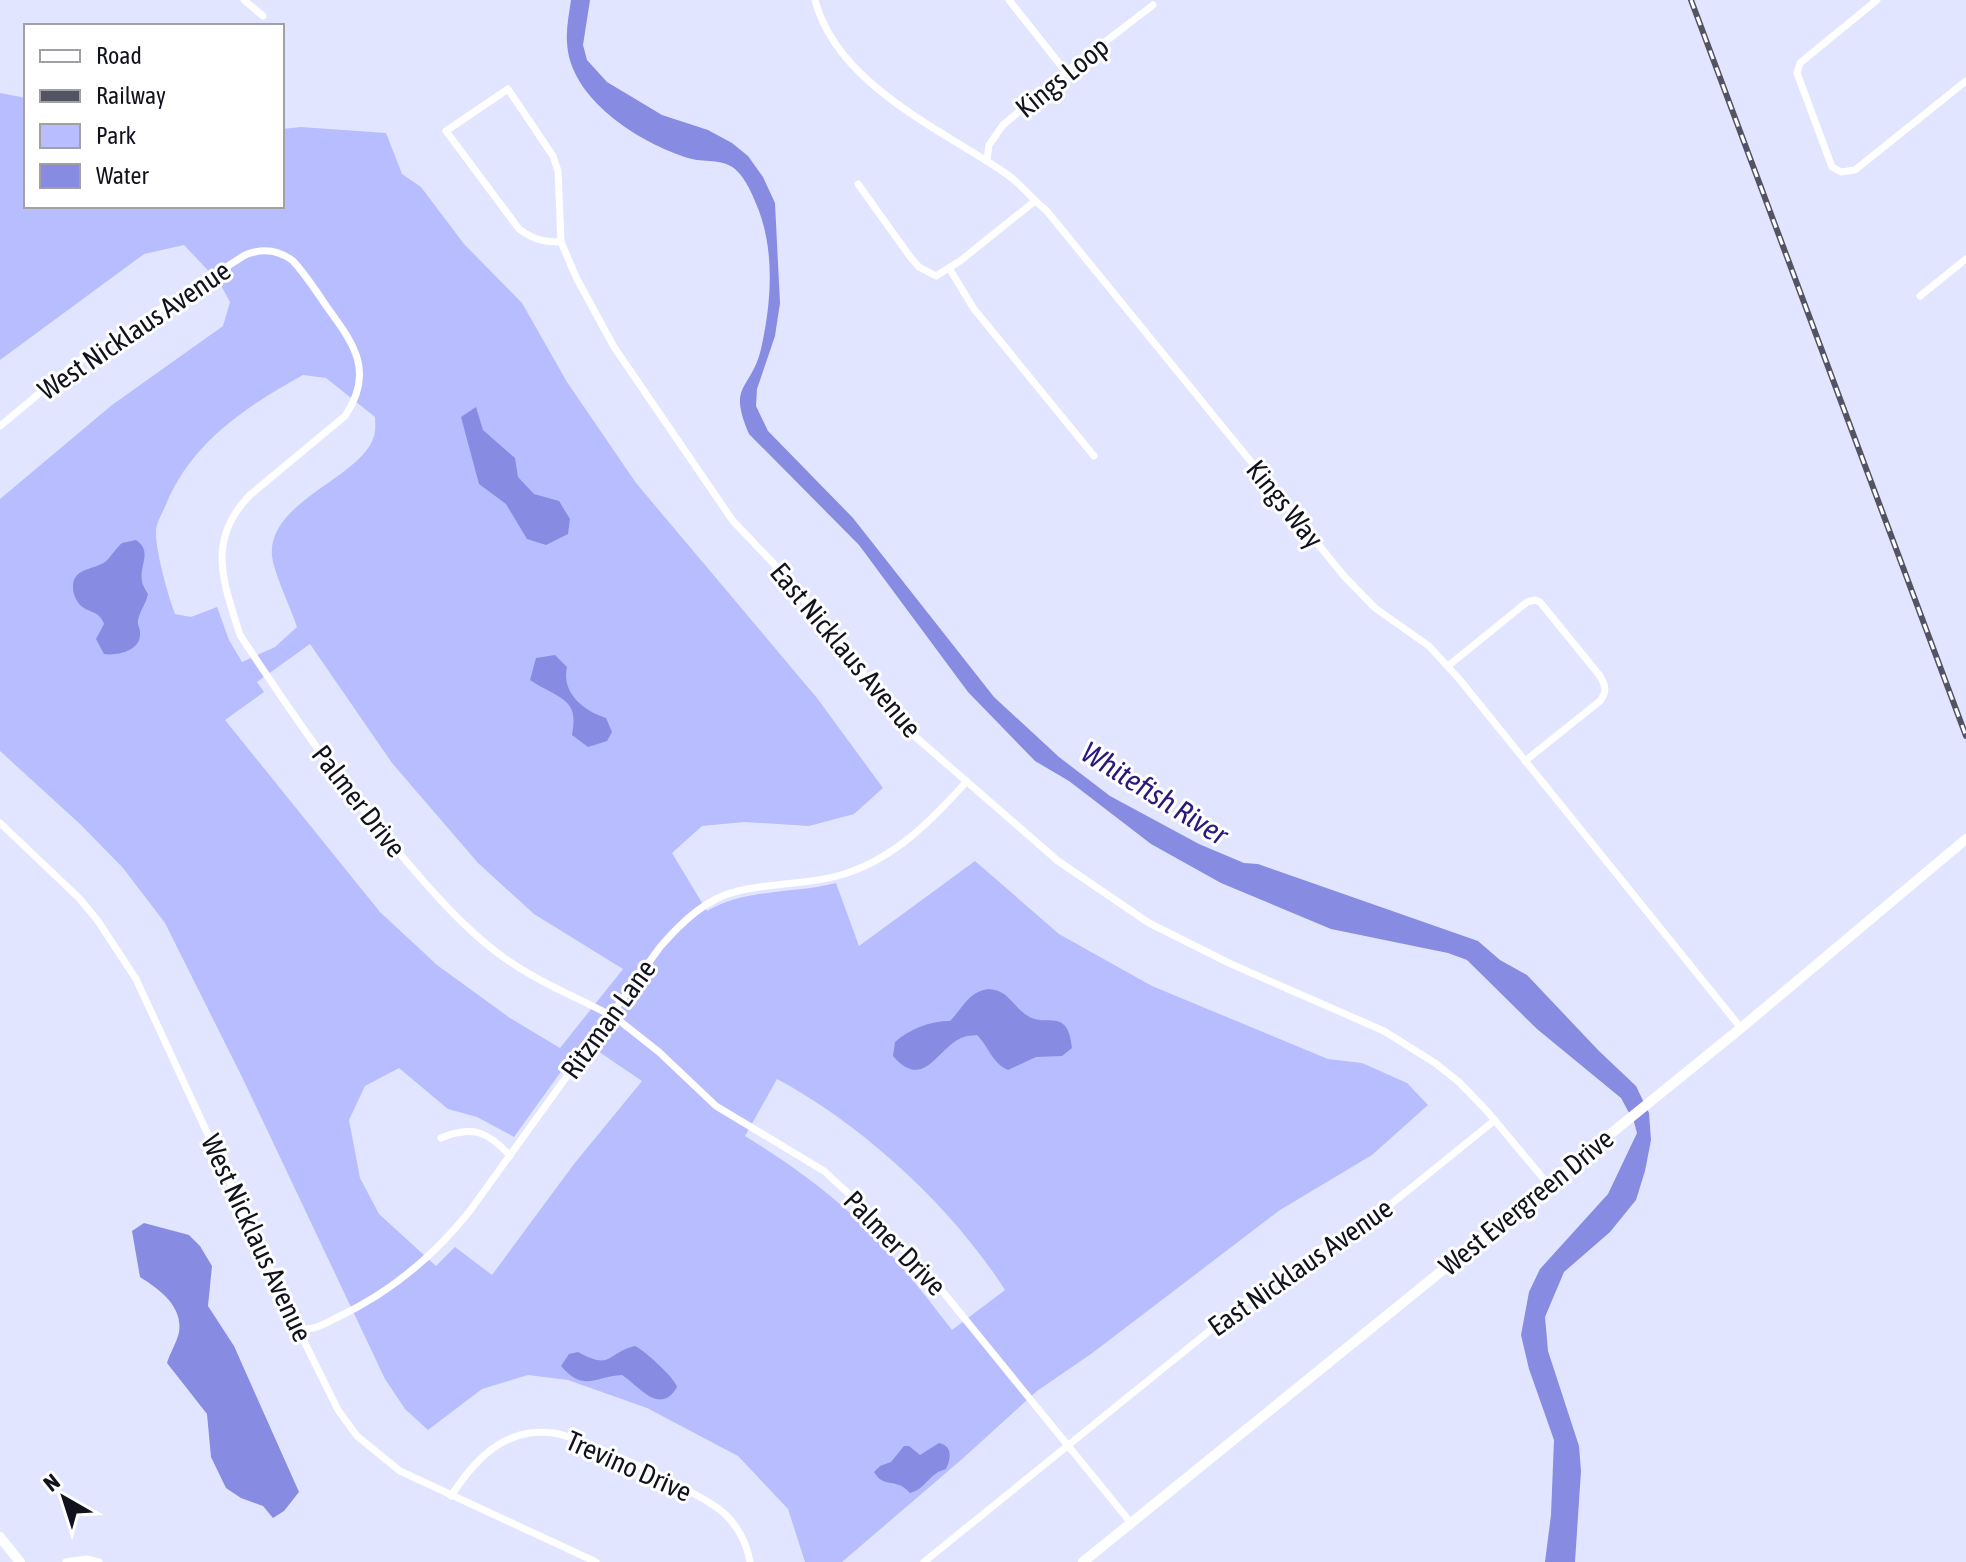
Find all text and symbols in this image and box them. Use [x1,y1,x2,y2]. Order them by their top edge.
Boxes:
legend [24,24,284,208]
street label: Kings Loop [1009,30,1115,124]
text: Road [96,42,142,69]
text: Railway [96,82,166,109]
text: Park [96,122,137,149]
text: Water [96,162,149,189]
street label: West Nicklaus Avenue [32,254,236,406]
street label: Kings Way [1240,454,1330,554]
street label: East Nicklaus Avenue [764,556,928,744]
water label: Whitefish River [1076,735,1235,852]
street label: Palmer Drive [305,739,413,863]
street label: Ritzman Lane [554,953,662,1085]
street label: West Evergreen Drive [1433,1122,1619,1282]
street label: West Nicklaus Avenue [195,1129,319,1347]
street label: Palmer Drive [837,1184,953,1302]
street label: East Nicklaus Avenue [1202,1191,1398,1343]
street label: Trevino Drive [561,1424,697,1508]
north arrow [24,1458,104,1538]
text: N [38,1468,65,1497]

